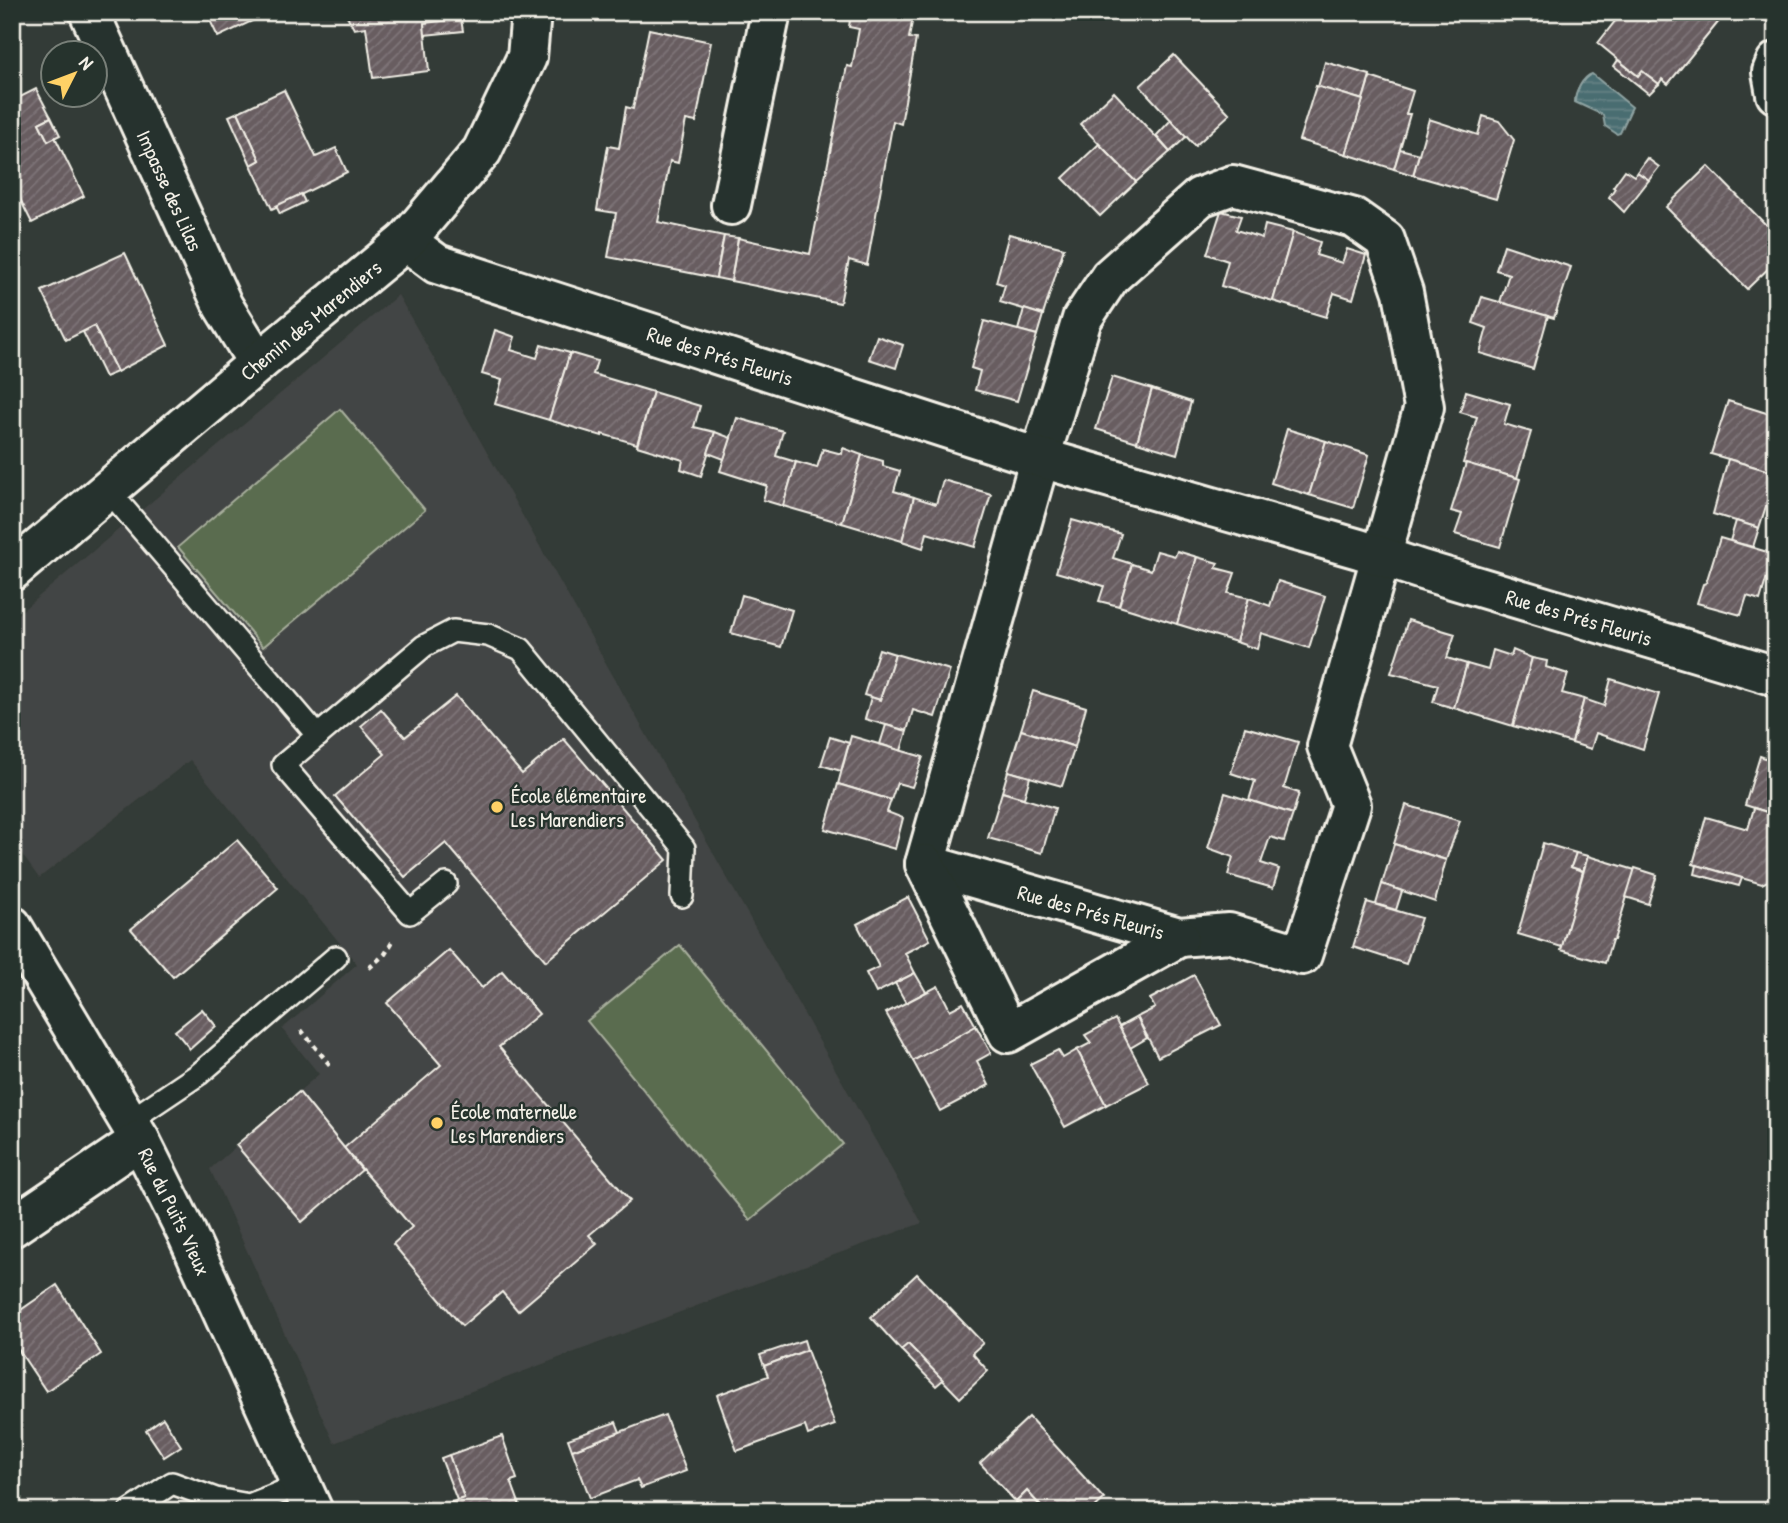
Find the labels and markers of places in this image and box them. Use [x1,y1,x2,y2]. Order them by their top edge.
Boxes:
place label: École élémentaire Les Marendiers [511,781,647,834]
marker: École élémentaire Les Marendiers [489,799,505,815]
place label: École maternelle Les Marendiers [451,1097,577,1150]
marker: École maternelle Les Marendiers [429,1115,445,1131]

